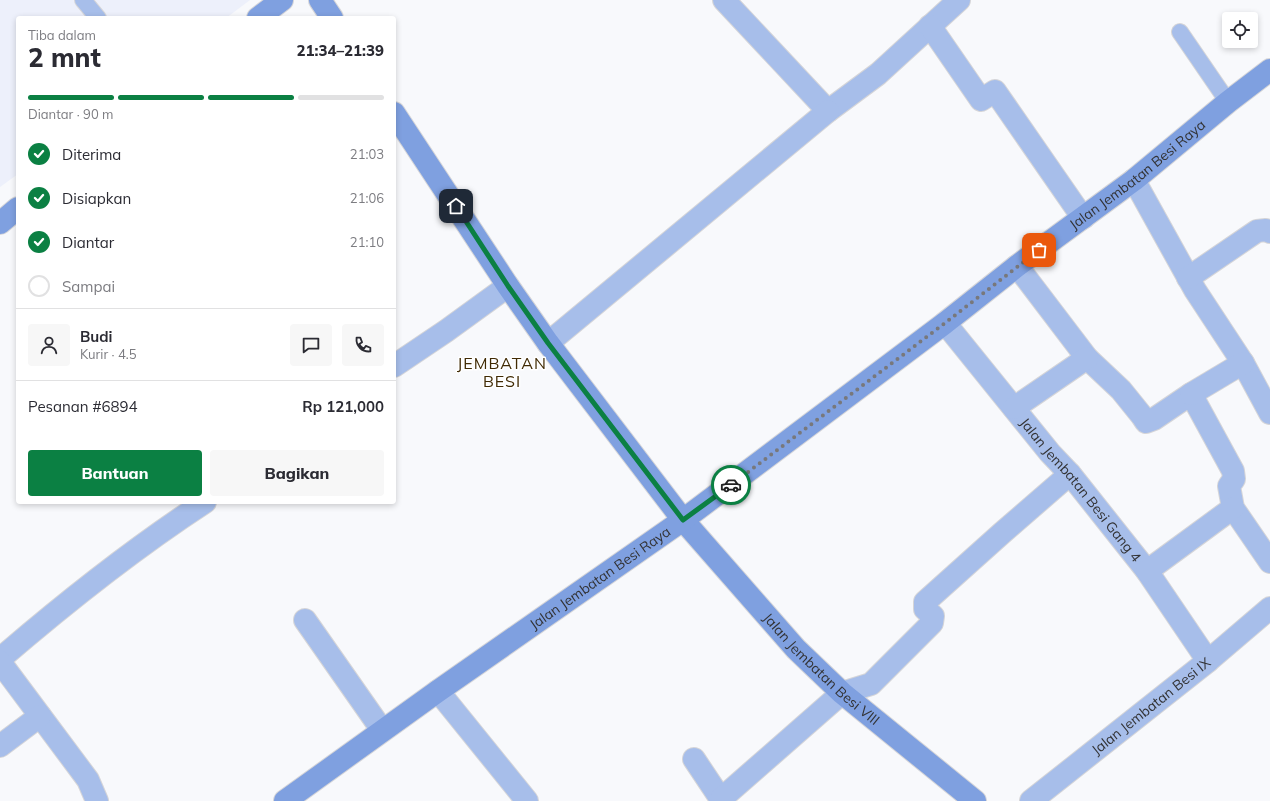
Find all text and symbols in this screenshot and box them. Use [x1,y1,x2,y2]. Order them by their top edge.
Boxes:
map controls [1222,12,1258,48]
button: locate [1222,12,1258,48]
text: Tiba dalam [28,27,96,43]
text: 2 mnt [28,41,101,74]
text: 21:34–21:39 [297,41,384,60]
text: Diantar · 90 m [28,106,114,122]
street label: Jalan Jembatan Besi Raya [1066,116,1209,233]
icon: check [28,143,50,165]
text: Diterima [62,145,121,164]
text: 21:03 [350,146,384,162]
icon: check [28,187,50,209]
text: Disiapkan [62,189,131,208]
pin [439,189,473,223]
text: 21:06 [350,190,384,206]
icon: home [445,195,467,217]
icon: check [28,231,50,253]
text: Diantar [62,233,114,252]
pin [1022,233,1056,267]
text: 21:10 [350,234,384,250]
icon: bag [1028,239,1050,261]
text: Sampai [62,277,115,296]
button: person [28,324,70,366]
button: chat [290,324,332,366]
button: phone [342,324,384,366]
text: Budi [80,327,113,346]
text: Kurir · 4.5 [80,346,137,362]
district label: JEMBATAN BESI [457,353,547,391]
text: Pesanan #6894 [28,397,138,416]
text: Rp 121,000 [302,397,384,416]
street label: Jalan Jembatan Besi Gang 4 [1016,414,1146,566]
button: Bantuan [28,450,202,496]
button: Bagikan [210,450,384,496]
courier [711,465,751,505]
icon: car [720,474,742,496]
street label: Jalan Jembatan Besi Raya [526,522,674,633]
street label: Jalan Jembatan Besi VIII [759,609,883,729]
street label: Jalan Jembatan Besi IX [1088,653,1214,759]

